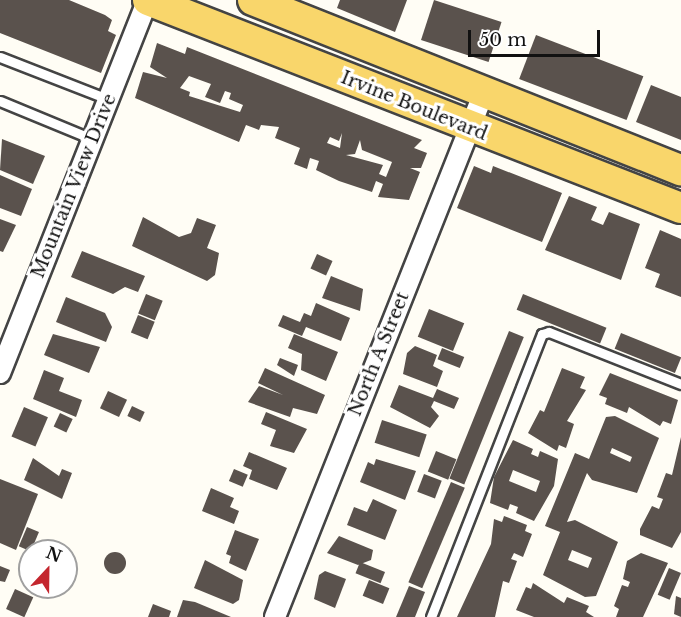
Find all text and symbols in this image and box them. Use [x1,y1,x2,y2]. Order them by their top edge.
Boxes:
scale bar [471,18,603,56]
text: 50 m [479,29,527,51]
street label: Irvine Boulevard [338,67,490,145]
street label: Mountain View Drive [27,90,121,282]
street label: North A Street [344,288,414,420]
north arrow [18,539,78,599]
text: N [43,542,65,566]

